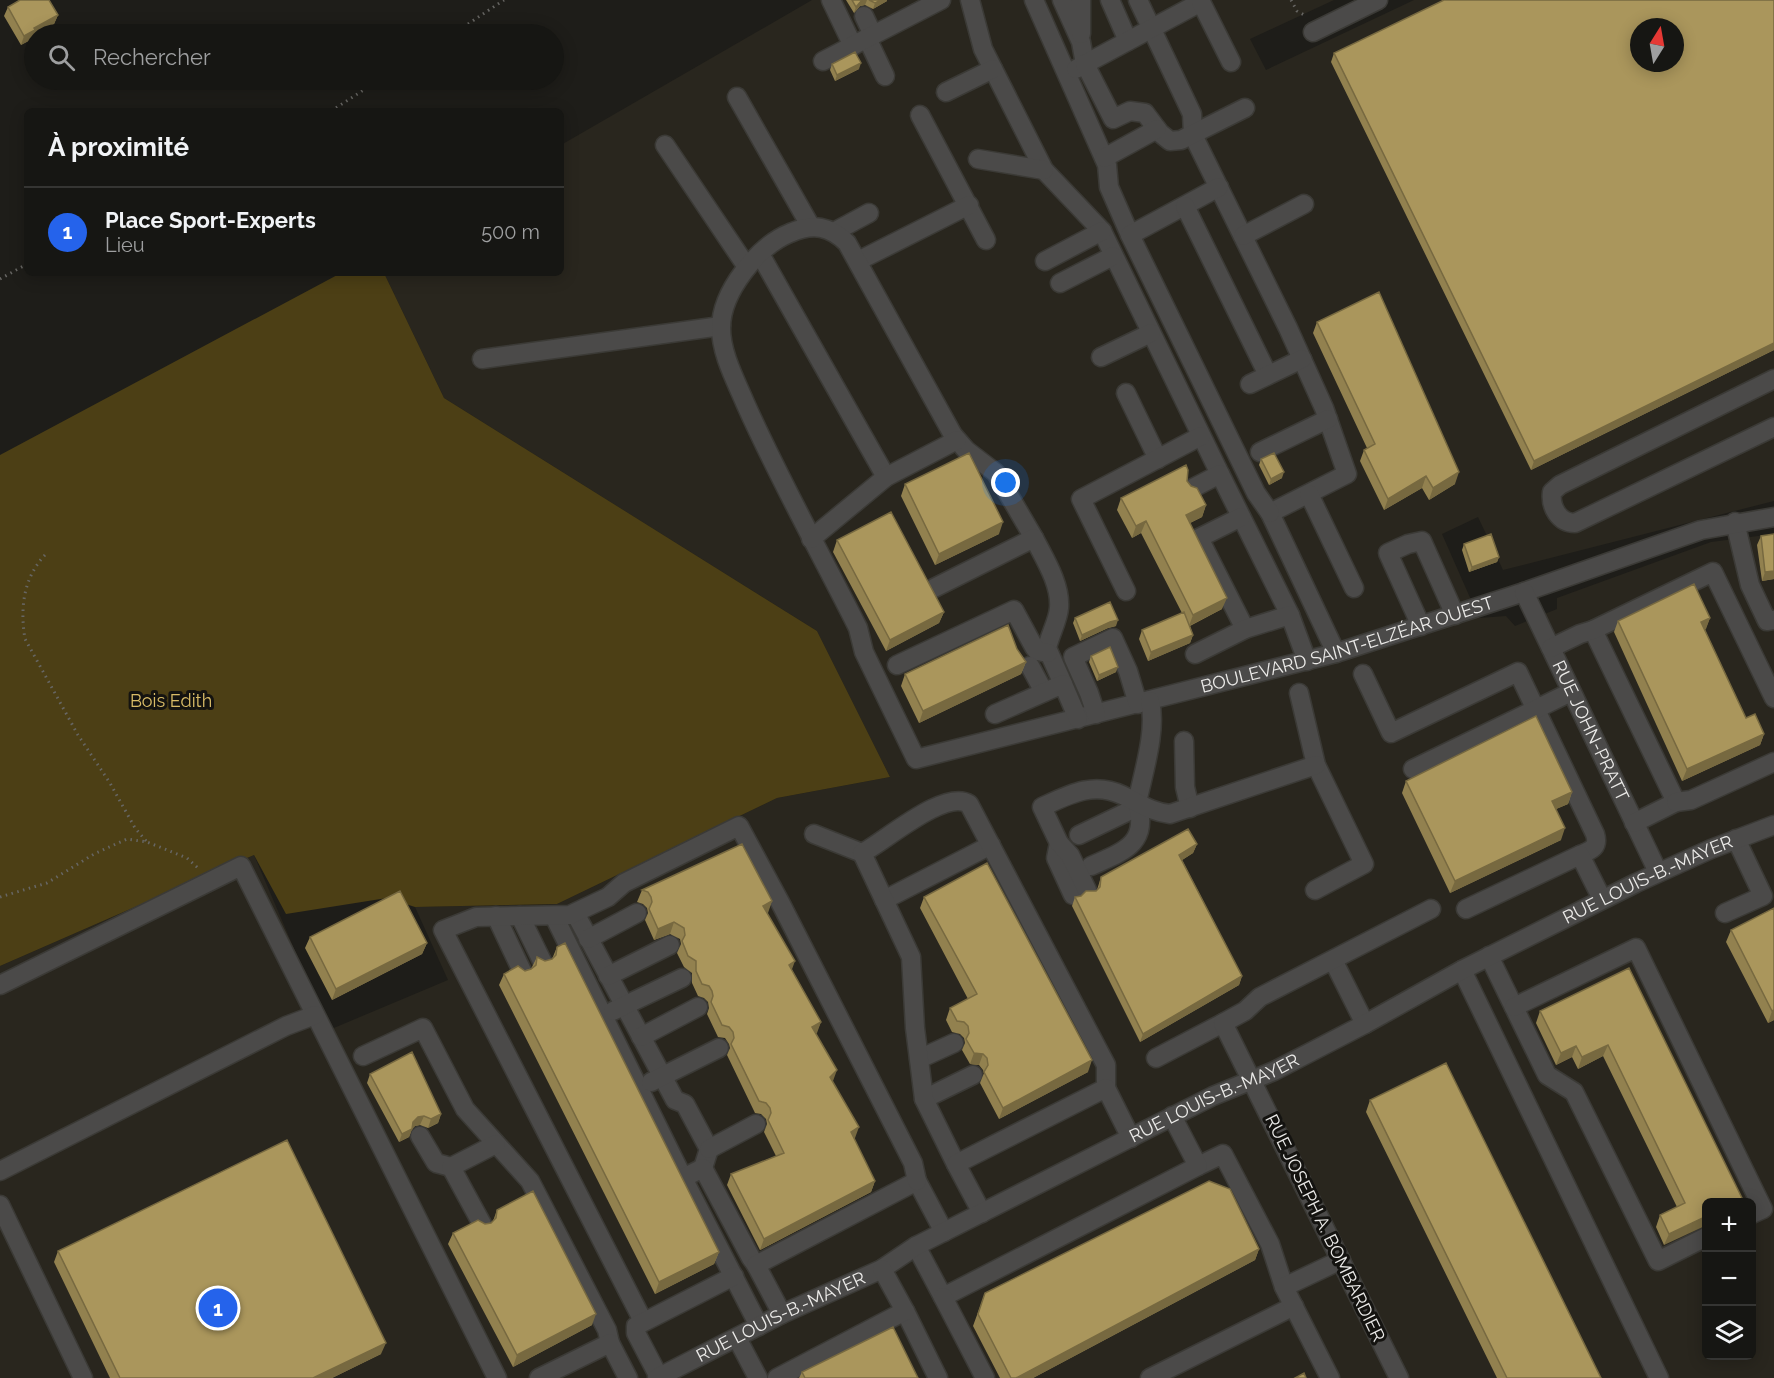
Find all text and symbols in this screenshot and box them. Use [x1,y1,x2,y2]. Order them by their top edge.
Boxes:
north arrow [1630,18,1684,72]
search box [24,24,564,90]
icon: search [45,41,78,74]
text: Rechercher [93,44,211,70]
text: À proximité [48,132,189,162]
text: Place Sport-Experts [105,207,316,233]
text: 1 [63,220,72,244]
text: 500 m [481,220,540,244]
text: Lieu [105,233,145,257]
your location [991,468,1020,497]
street label: BOULEVARD SAINT-ELZÉAR OUEST [1198,592,1496,697]
street label: RUE JOHN-PRATT [1548,657,1633,804]
park label: Bois Edith [130,690,212,711]
street label: RUE LOUIS-B.-MAYER [1559,831,1736,928]
street label: RUE LOUIS-B.-MAYER [1126,1049,1303,1147]
street label: RUE JOSEPH A. BOMBARDIER [1261,1111,1390,1345]
map controls [1702,1198,1756,1360]
button: + [1702,1198,1756,1252]
button: − [1702,1252,1756,1306]
street label: RUE LOUIS-B.-MAYER [692,1267,868,1366]
pin: 1 [198,1286,238,1330]
button: layers [1702,1306,1756,1360]

